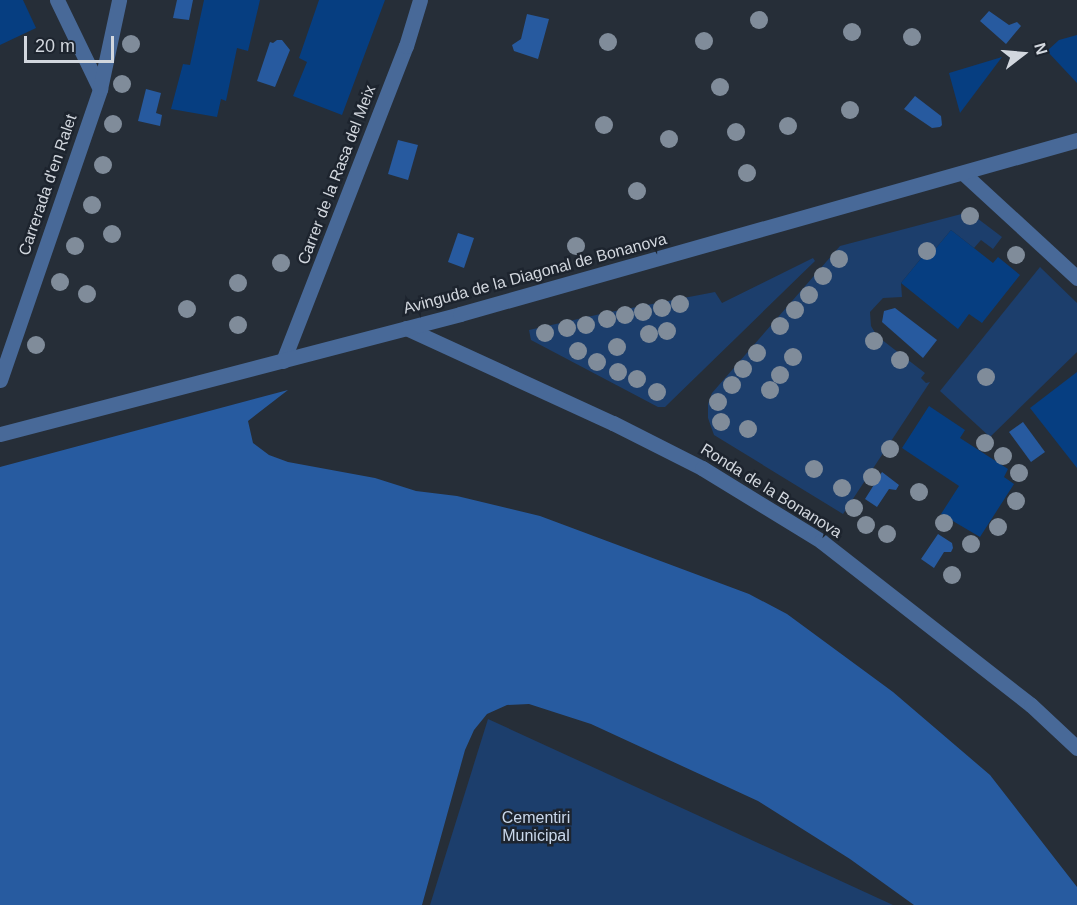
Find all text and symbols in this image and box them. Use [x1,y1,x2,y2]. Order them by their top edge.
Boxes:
scale bar [27,24,117,62]
north arrow [993,24,1053,84]
text: 20 m [35,36,75,56]
text: N [1031,41,1051,57]
street label: Carrer de la Rasa del Meix [294,83,380,267]
street label: Carrerada d'en Ralet [15,112,81,258]
street label: Avinguda de la Diagonal de Bonanova [401,230,669,318]
street label: Ronda de la Bonanova [697,440,845,542]
park label: Cementiri Municipal [502,808,570,846]

